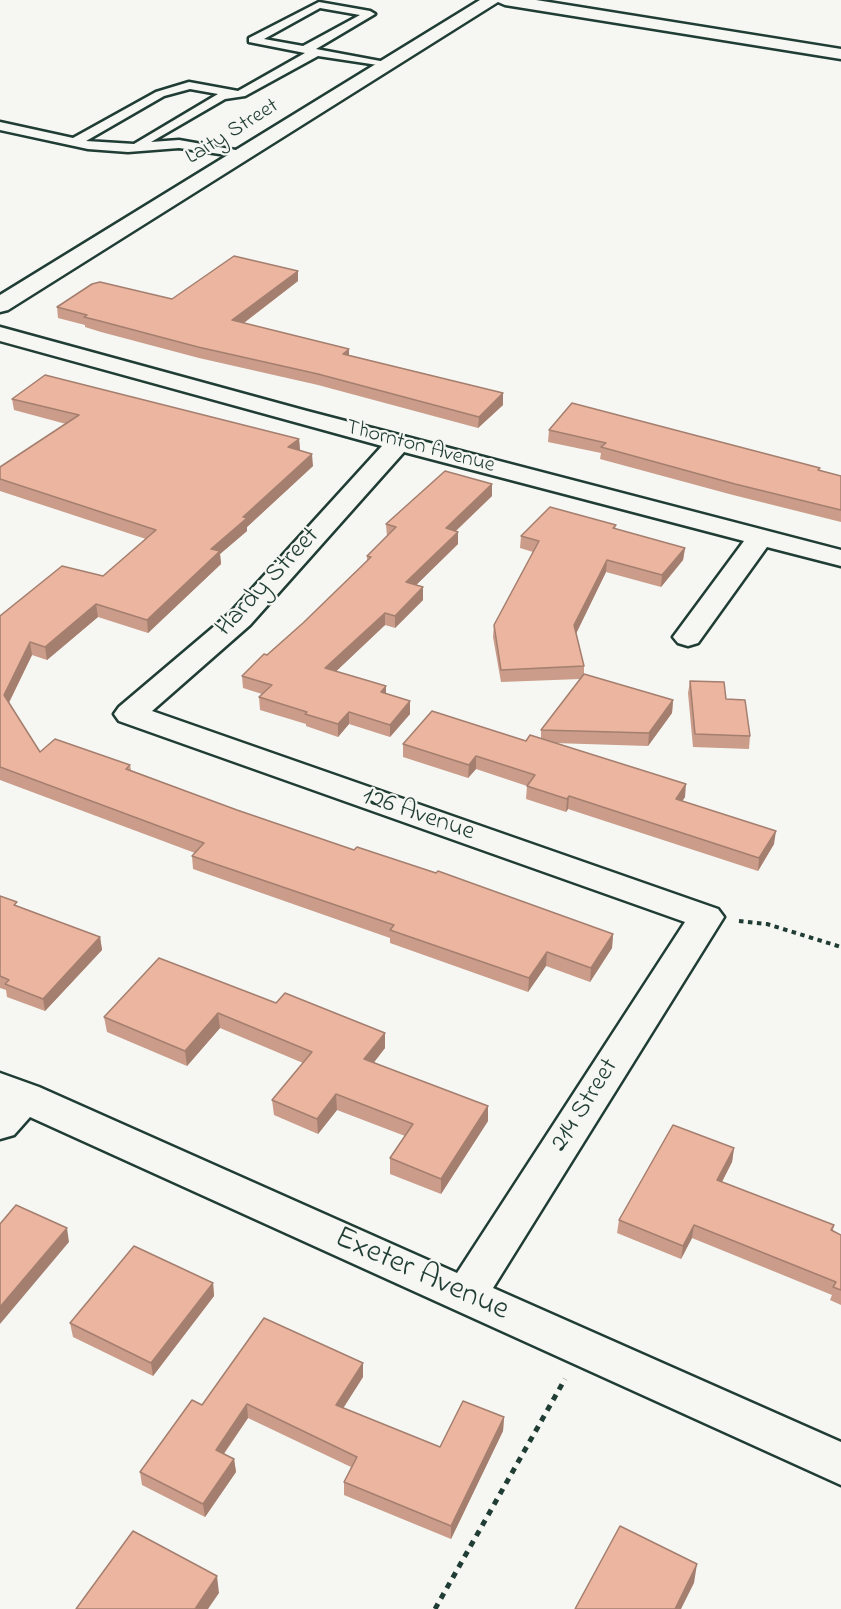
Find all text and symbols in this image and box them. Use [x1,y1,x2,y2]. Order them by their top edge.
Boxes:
street label: Laity Street [182,94,284,172]
street label: Thornton Avenue [343,415,497,481]
street label: Hardy Street [210,522,328,644]
street label: 126 Avenue [358,782,478,850]
street label: 214 Street [545,1054,627,1158]
street label: Exeter Avenue [328,1220,514,1332]

